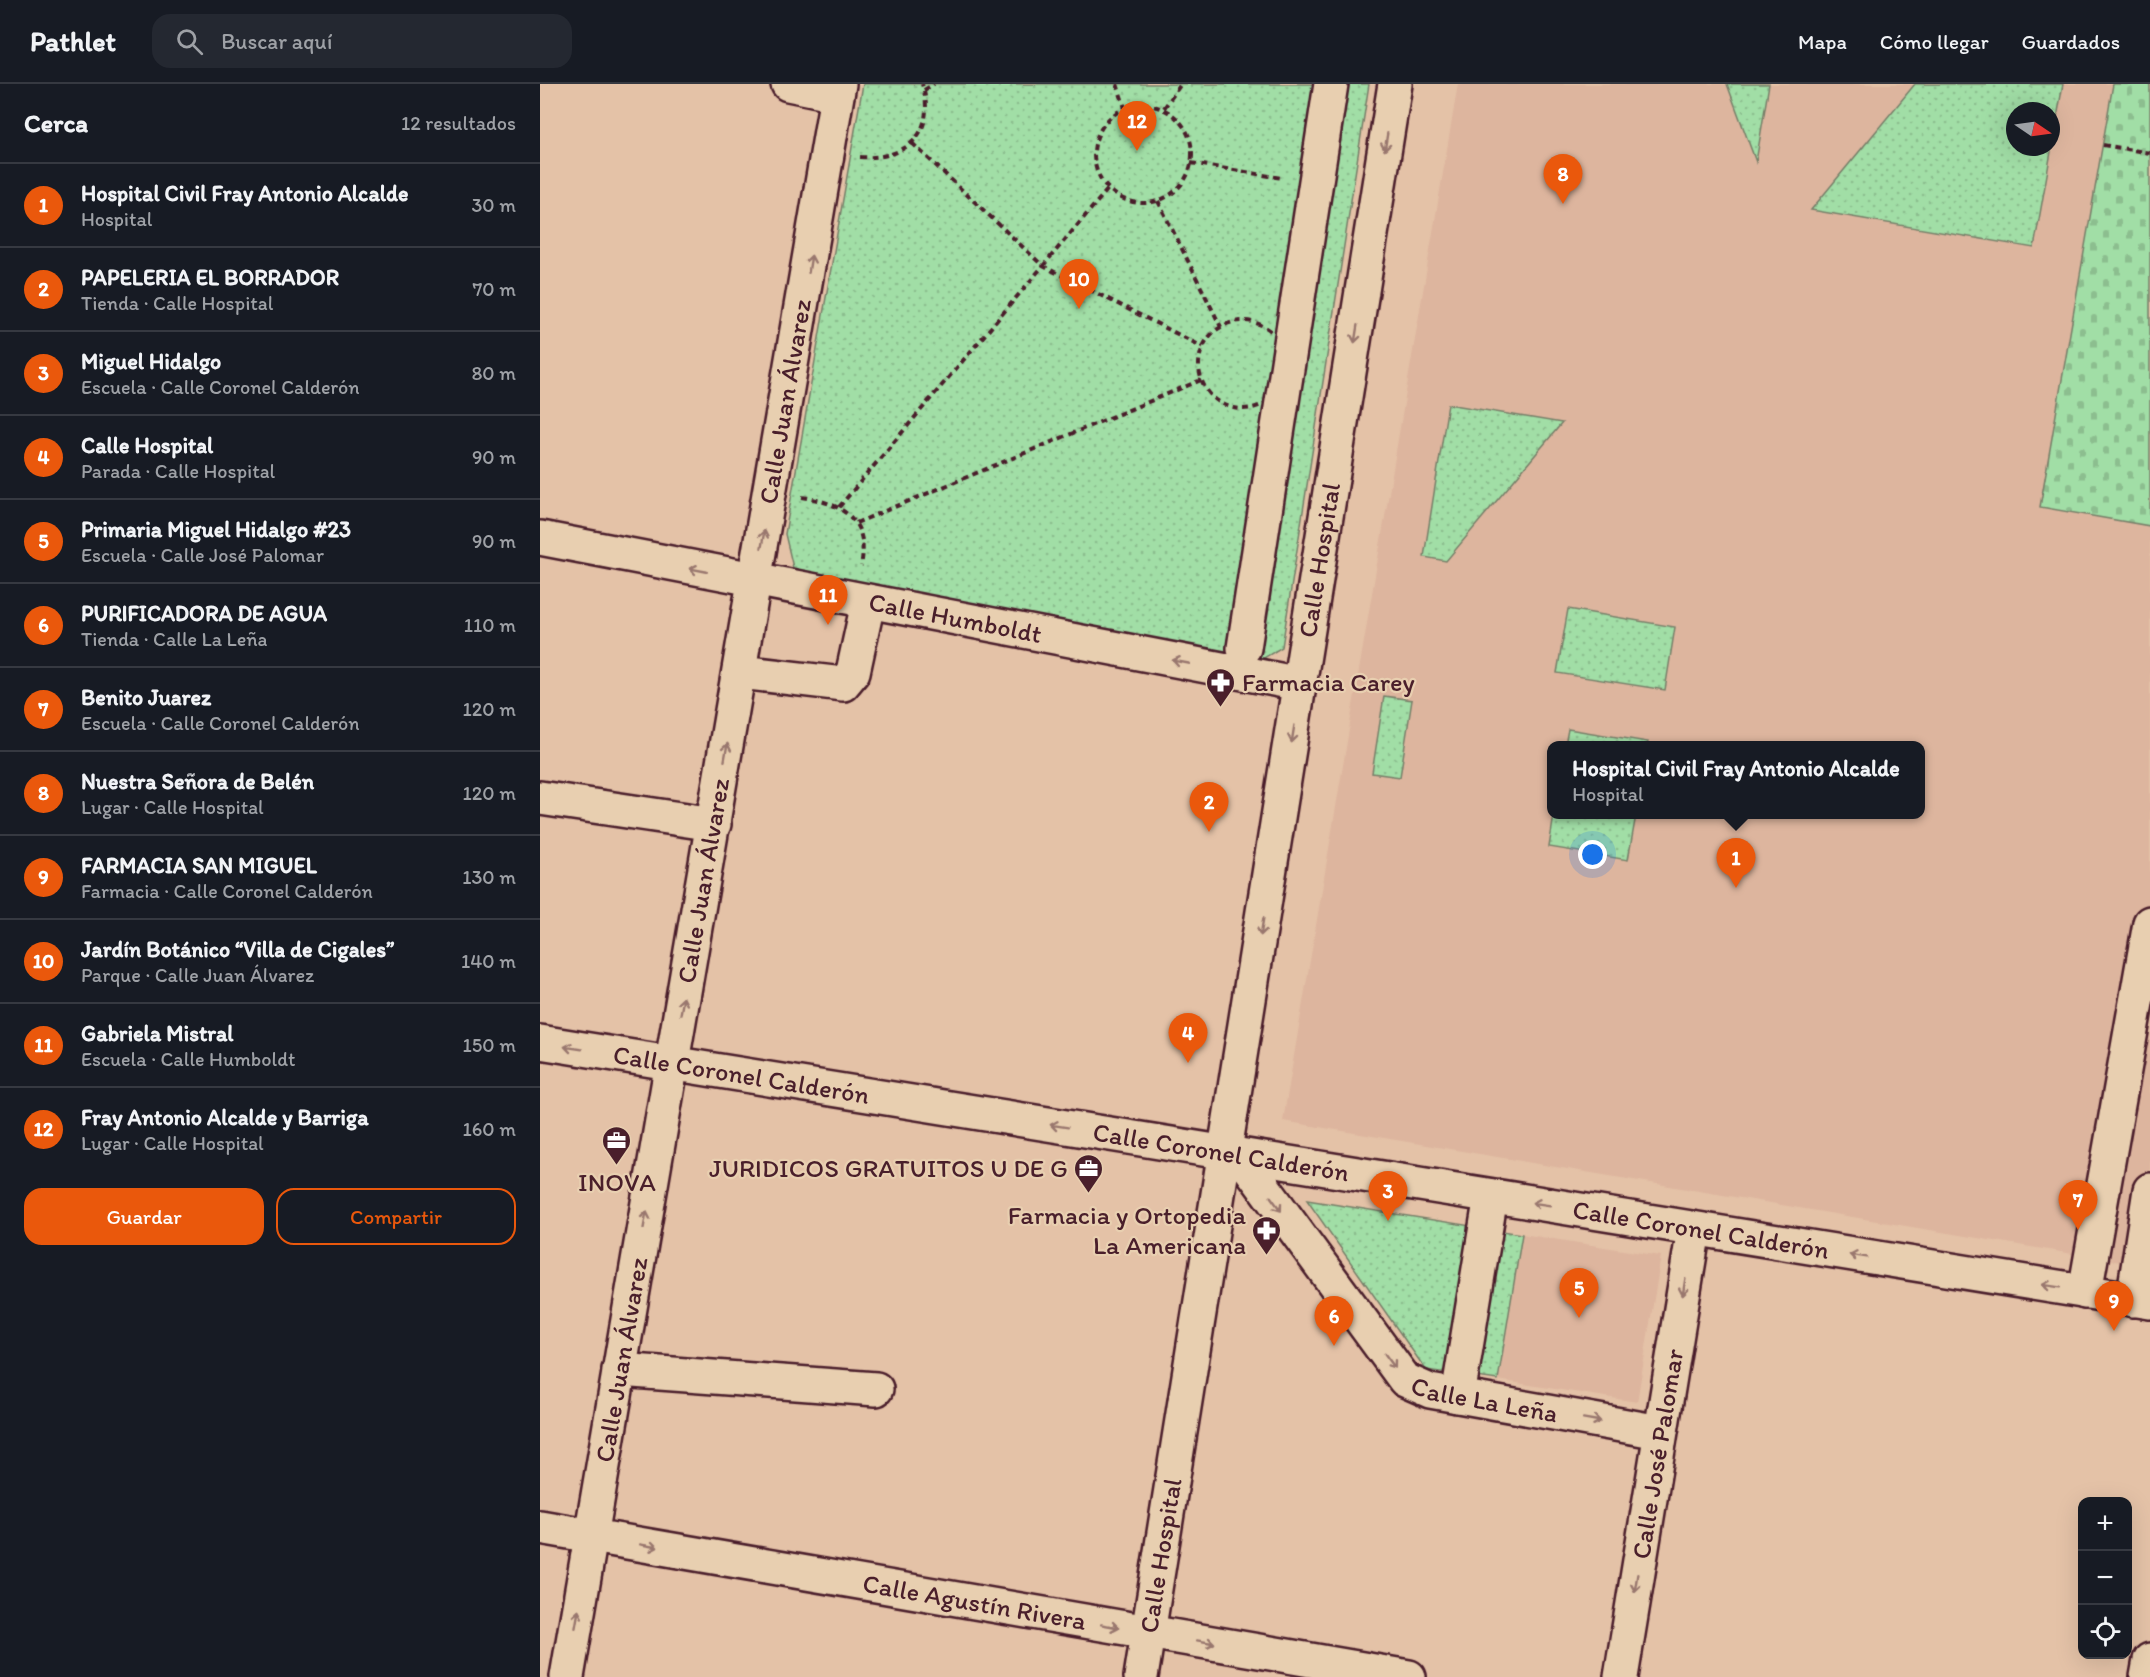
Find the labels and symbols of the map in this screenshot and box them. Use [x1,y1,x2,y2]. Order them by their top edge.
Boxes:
pin: 12 [1118,101,1156,151]
north arrow [2006,102,2060,156]
one-way arrow [1380,131,1391,151]
pin: 8 [1544,154,1582,204]
one-way arrow [804,255,815,274]
pin: 10 [1060,260,1098,309]
street label: Calle Juan Álvarez [752,296,818,506]
one-way arrow [1350,324,1361,344]
street label: Calle Hospital [1291,480,1347,640]
one-way arrow [758,530,769,549]
one-way arrow [689,564,708,575]
pin: 11 [808,576,848,625]
street label: Calle Humboldt [866,586,1045,650]
one-way arrow [1171,656,1191,667]
pharmacy icon: Farmacia Carey [1205,666,1237,708]
place label: Farmacia Carey [1242,666,1415,698]
one-way arrow [1287,724,1298,744]
one-way arrow [721,743,732,762]
street label: Calle Juan Álvarez [670,776,736,986]
pin: 2 [1190,782,1228,832]
pin: 1 [1716,838,1756,888]
your location [1578,840,1607,869]
one-way arrow [1257,917,1268,936]
one-way arrow [677,997,688,1017]
pin: 4 [1168,1014,1208,1063]
street label: Calle Coronel Calderón [611,1038,872,1111]
one-way arrow [564,1042,584,1053]
street label: Calle Coronel Calderón [1091,1116,1352,1188]
one-way arrow [1049,1121,1069,1132]
office icon: INOVA [601,1124,633,1166]
place label: JURIDICOS GRATUITOS U DE G [709,1152,1068,1184]
office icon: JURIDICOS GRATUITOS U DE G [1073,1152,1105,1194]
place label: INOVA [578,1166,656,1198]
pin: 3 [1368,1172,1408,1221]
pin: 7 [2058,1180,2098,1230]
street label: Calle Coronel Calderón [1570,1193,1832,1266]
one-way arrow [1269,1195,1282,1211]
place label: Farmacia y Ortopedia La Americana [1008,1199,1246,1261]
one-way arrow [1532,1199,1552,1210]
one-way arrow [640,1211,651,1230]
pharmacy icon: Farmacia y Ortopedia La Americana [1251,1214,1283,1256]
one-way arrow [1849,1250,1869,1261]
street label: Calle Juan Álvarez [588,1255,654,1465]
pin: 5 [1560,1268,1598,1318]
one-way arrow [1678,1276,1689,1296]
one-way arrow [2041,1281,2061,1292]
pin: 9 [2094,1282,2134,1331]
pin: 6 [1314,1296,1354,1346]
street label: Calle José Palomar [1624,1346,1690,1561]
one-way arrow [1384,1353,1397,1369]
street label: Calle La Leña [1406,1369,1560,1430]
one-way arrow [1582,1415,1602,1426]
street label: Calle Hospital [1132,1476,1188,1635]
one-way arrow [639,1540,659,1551]
street label: Calle Agustín Rivera [860,1567,1089,1637]
one-way arrow [1630,1573,1641,1592]
one-way arrow [572,1610,583,1630]
one-way arrow [1100,1620,1120,1631]
one-way arrow [1196,1637,1216,1648]

